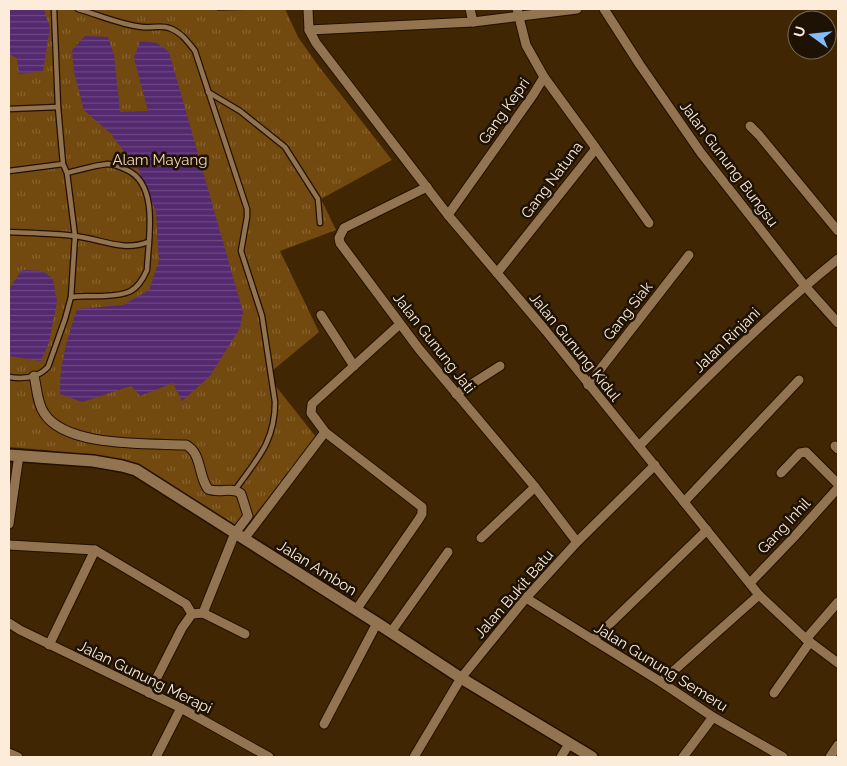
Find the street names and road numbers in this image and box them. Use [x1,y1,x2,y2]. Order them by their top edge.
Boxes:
street label: Gang Kepri [475,74,533,148]
street label: Jalan Gunung Bungsu [676,98,782,230]
street label: Gang Natuna [517,138,587,222]
street label: Gang Siak [600,278,656,344]
street label: Jalan Gunung Jati [389,289,479,397]
street label: Jalan Gunung Kidul [526,289,625,406]
street label: Jalan Rinjani [690,304,764,376]
street label: Gang Inhil [754,494,815,557]
street label: Jalan Ambon [274,536,360,600]
street label: Jalan Bukit Batu [471,546,557,642]
street label: Jalan Gunung Semeru [591,619,731,715]
street label: Jalan Gunung Merapi [75,637,215,717]

